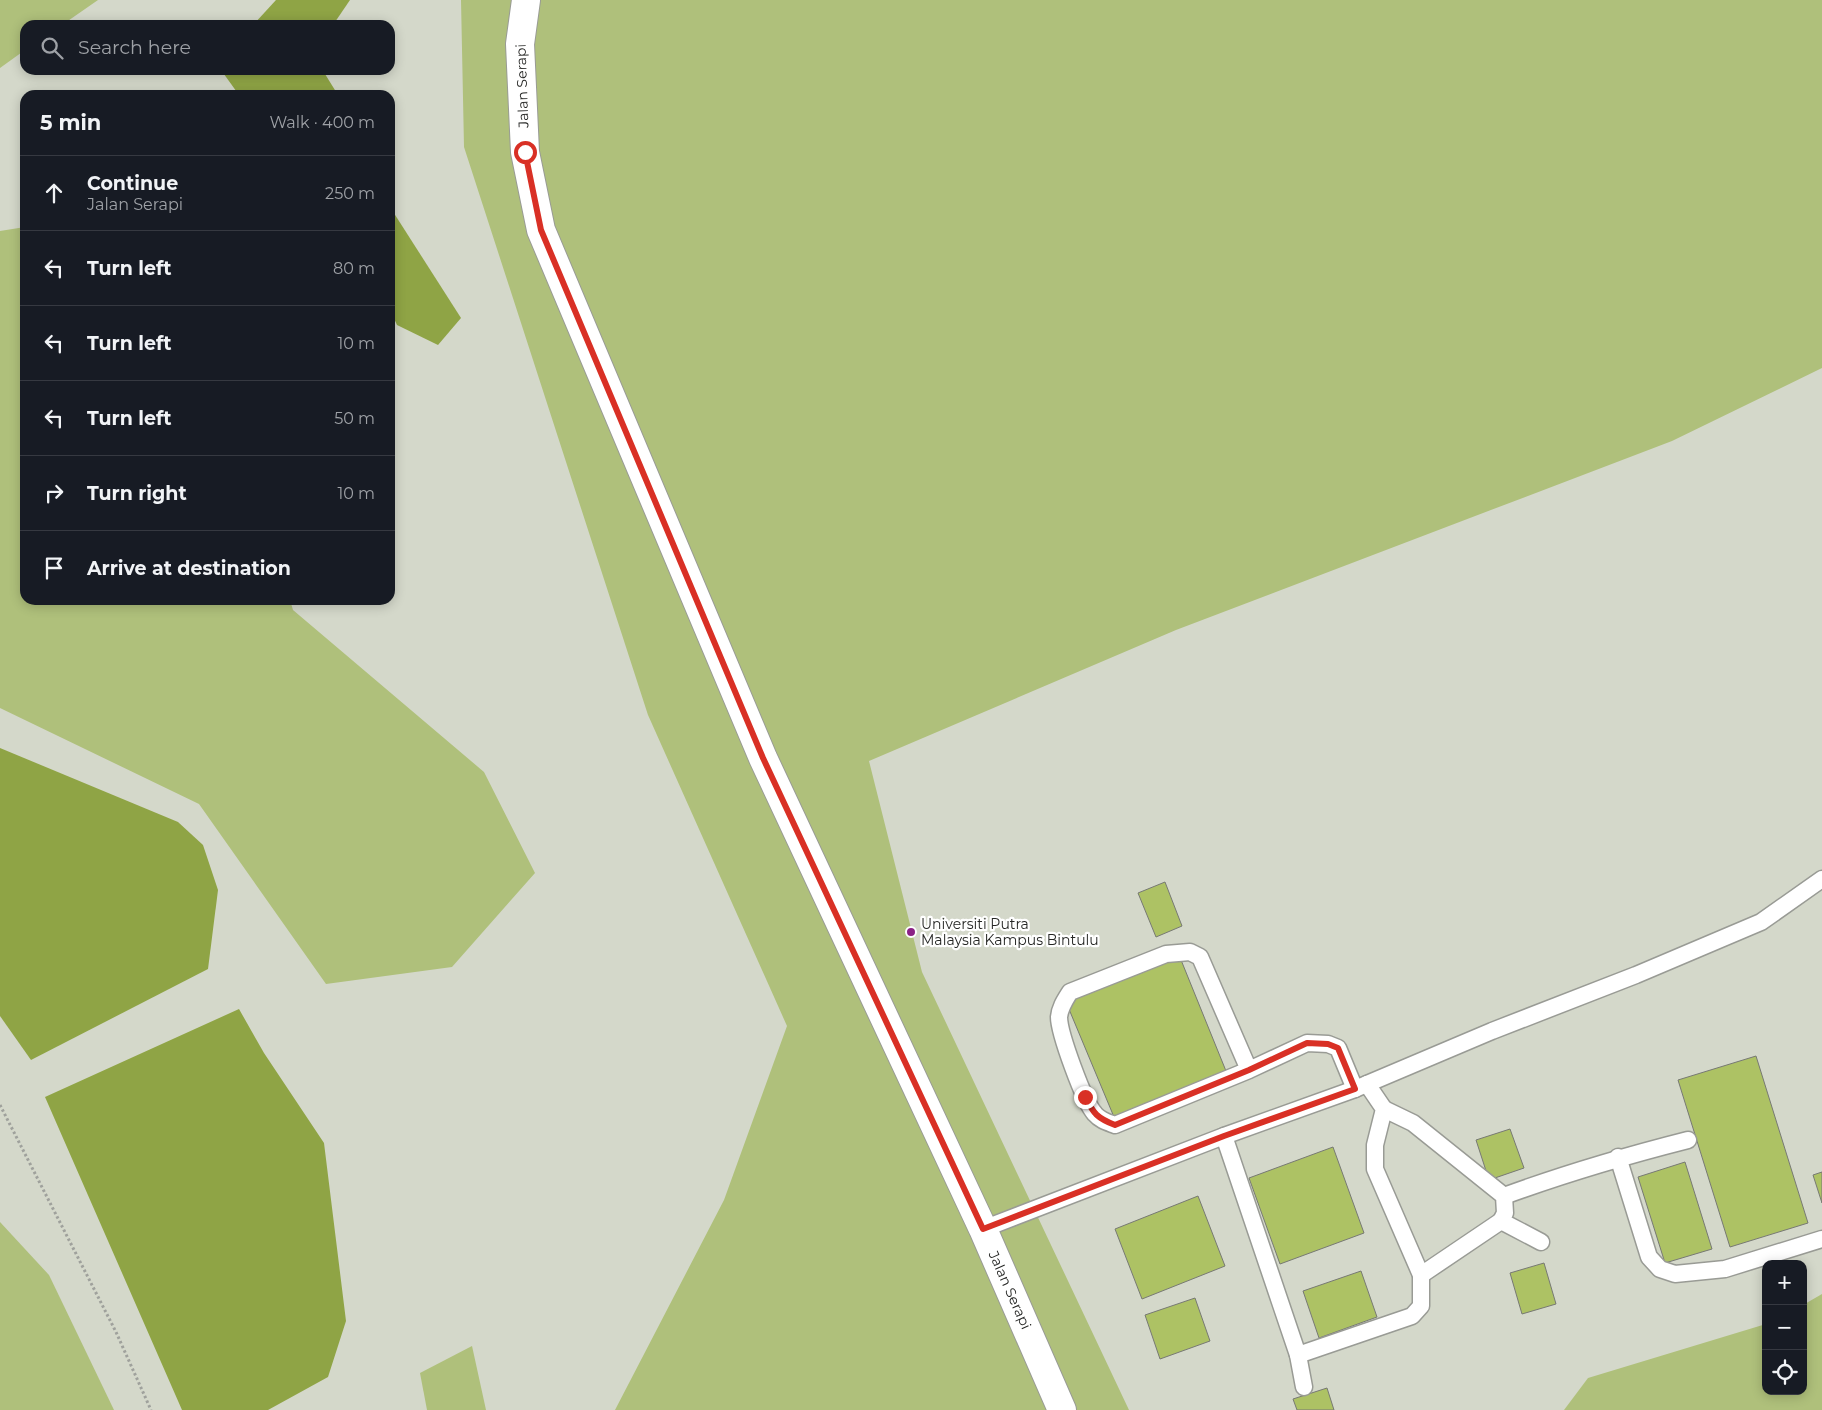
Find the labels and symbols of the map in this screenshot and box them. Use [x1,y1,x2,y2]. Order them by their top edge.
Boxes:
street label: Jalan Serapi [512,44,532,129]
route start [514,141,537,164]
place label: Universiti Putra Malaysia Kampus Bintulu [921,915,1099,949]
marker: Universiti Putra Malaysia Kampus Bintulu [905,926,917,938]
route end [1074,1086,1097,1109]
street label: Jalan Serapi [984,1247,1035,1332]

